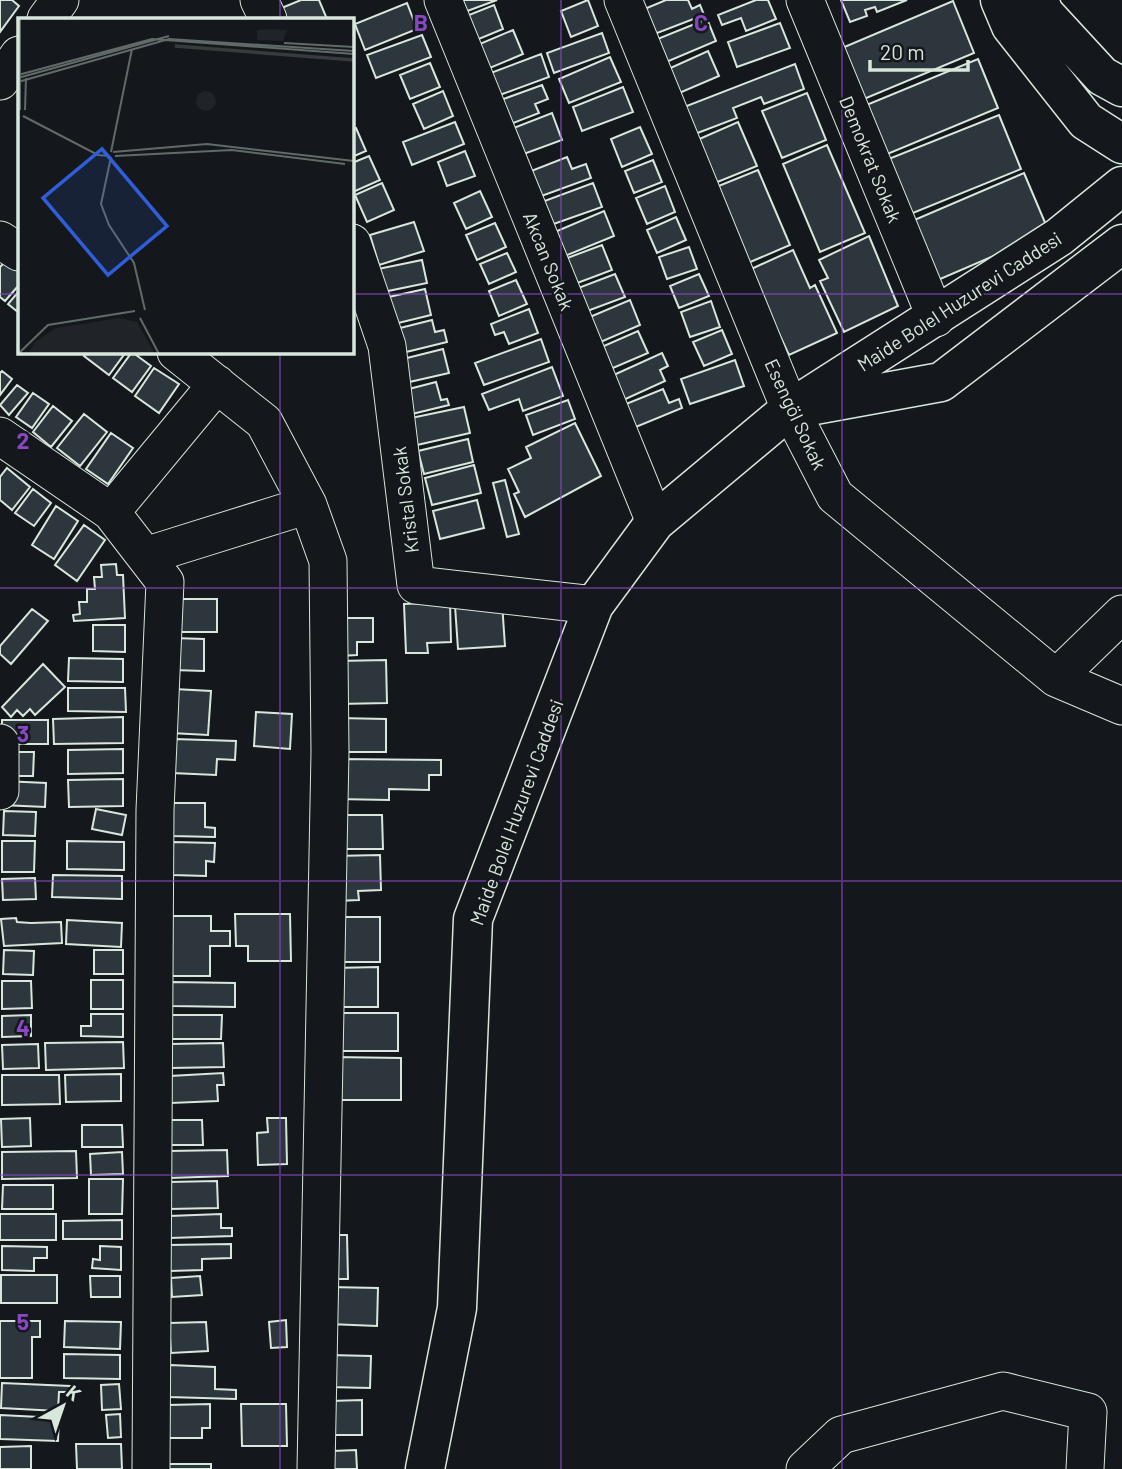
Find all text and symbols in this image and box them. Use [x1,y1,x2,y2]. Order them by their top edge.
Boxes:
text: B [414,8,428,36]
text: C [694,8,708,36]
inset map [18,18,354,354]
scale bar [870,28,968,72]
text: 20 m [880,39,925,64]
street label: Demokrat Sokak [835,92,907,226]
street label: Akcan Sokak [519,208,579,314]
street label: Maide Bolel Huzurevi Caddesi [853,226,1065,376]
street label: Esengöl Sokak [760,355,832,473]
text: 2 [17,426,29,454]
street label: Kristal Sokak [387,445,423,555]
street label: Maide Bolel Huzurevi Caddesi [464,696,568,928]
text: 3 [17,719,29,747]
text: 4 [16,1013,30,1041]
text: 5 [17,1307,29,1335]
north arrow [28,1371,98,1441]
text: K [62,1380,86,1405]

